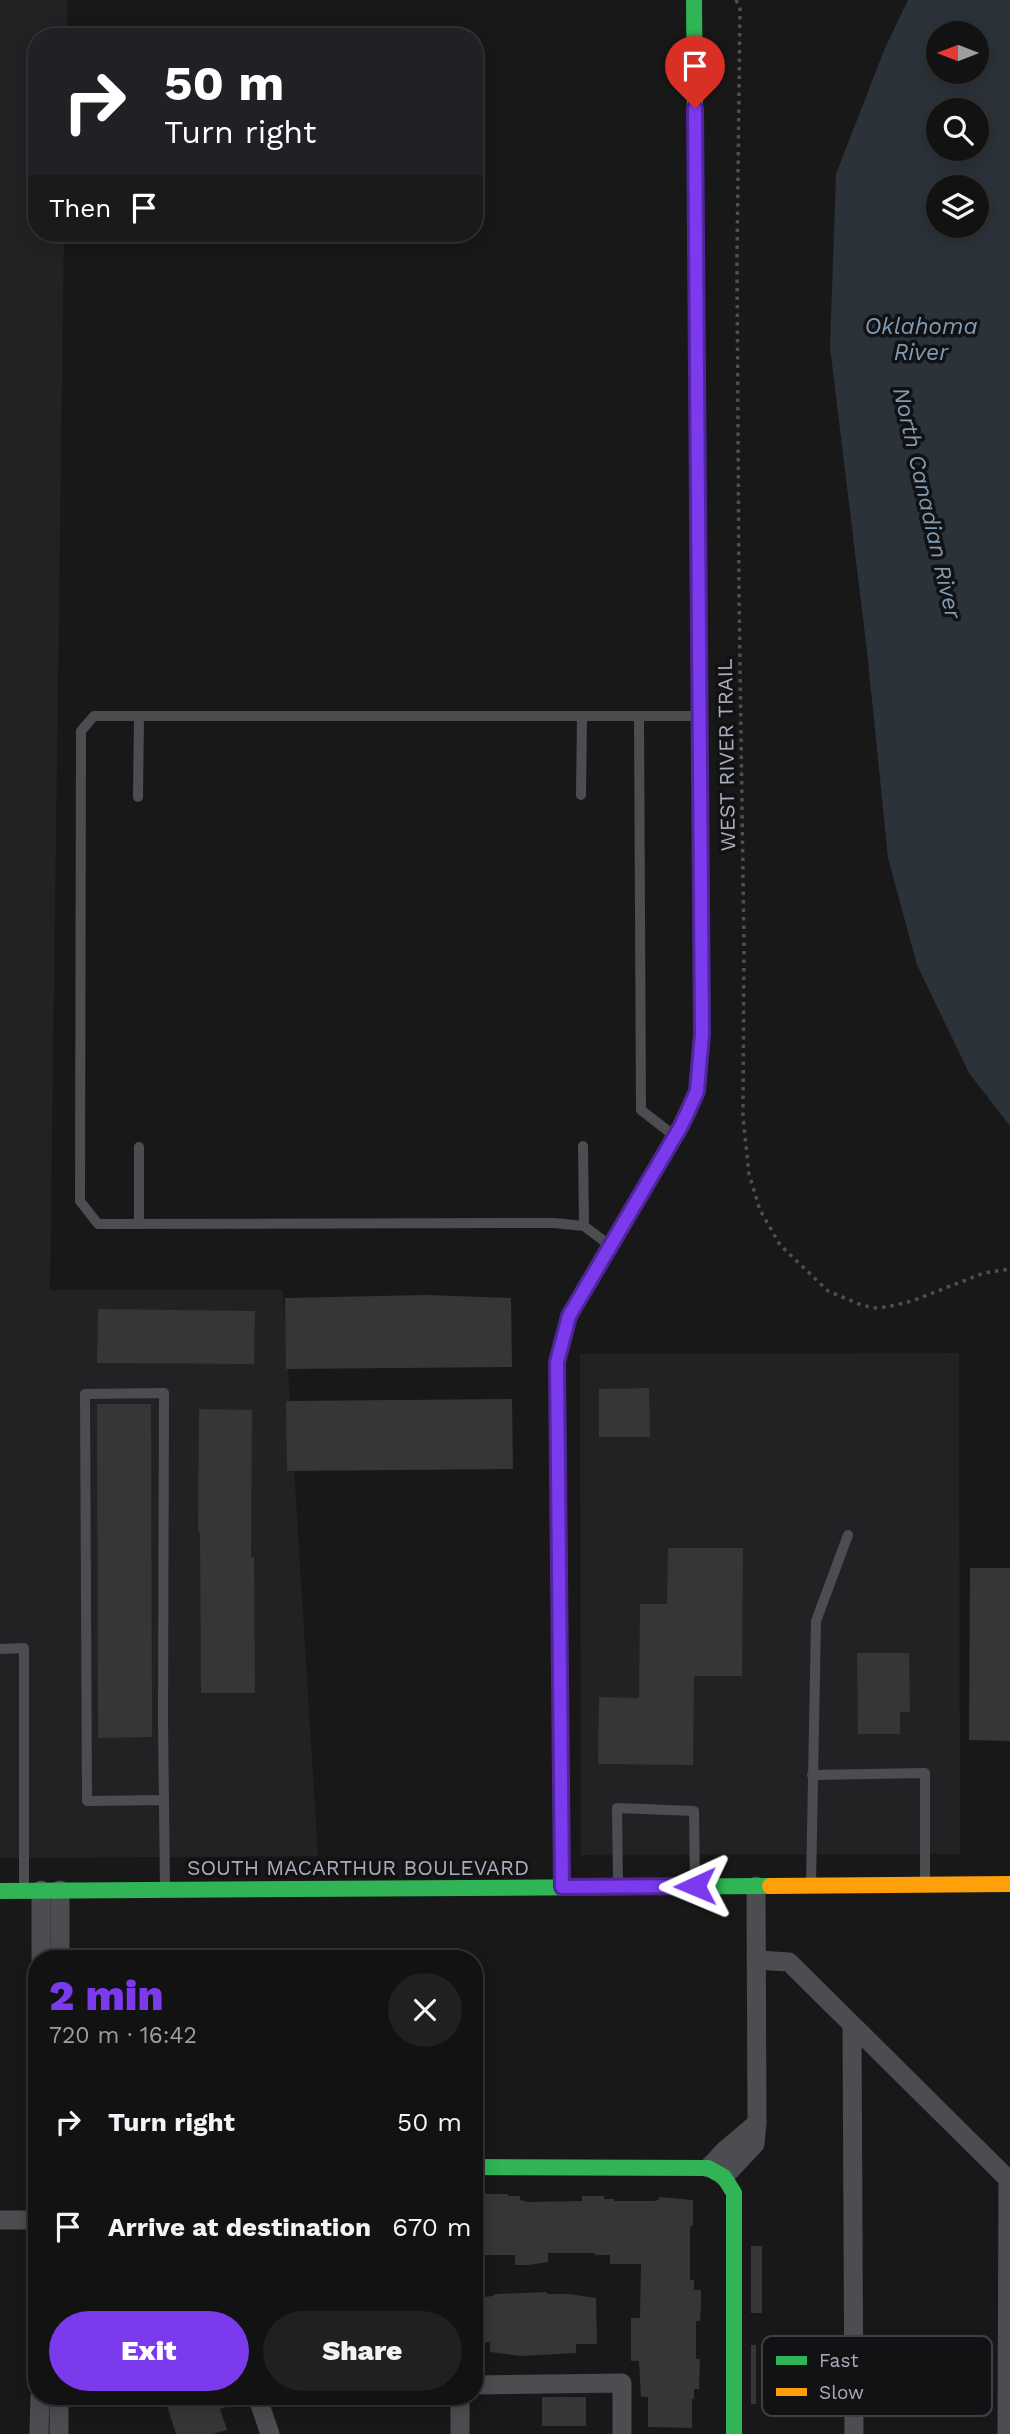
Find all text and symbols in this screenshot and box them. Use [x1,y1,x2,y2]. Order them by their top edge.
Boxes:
north arrow [926,21,989,84]
map controls [926,21,989,238]
pin [665,36,725,108]
icon: arrive [676,47,714,85]
text: 50 m [164,54,284,112]
icon: right [49,56,140,147]
button: search [926,98,989,161]
text: Turn right [164,113,316,151]
button: layers [926,175,989,238]
icon: arrive [125,189,163,227]
text: Then [49,193,111,223]
water label: Oklahoma River [864,313,978,366]
water label: North Canadian River [887,385,967,622]
street label: WEST RIVER TRAIL [712,658,740,852]
position arrow [658,1849,732,1923]
street label: SOUTH MACARTHUR BOULEVARD [187,1855,529,1880]
text: 2 min [49,1971,163,2020]
button: close [388,1973,462,2047]
text: 720 m · 16:42 [49,2022,197,2049]
icon: right [49,2103,87,2141]
text: Turn right [108,2107,235,2137]
text: 50 m [397,2107,462,2137]
icon: arrive [49,2208,87,2246]
text: Arrive at destination [108,2212,371,2242]
text: 670 m [392,2212,472,2242]
button: Exit [49,2311,249,2391]
button: Share [263,2311,462,2391]
legend [762,2336,992,2416]
text: Fast [819,2349,858,2372]
text: Slow [819,2381,864,2404]

